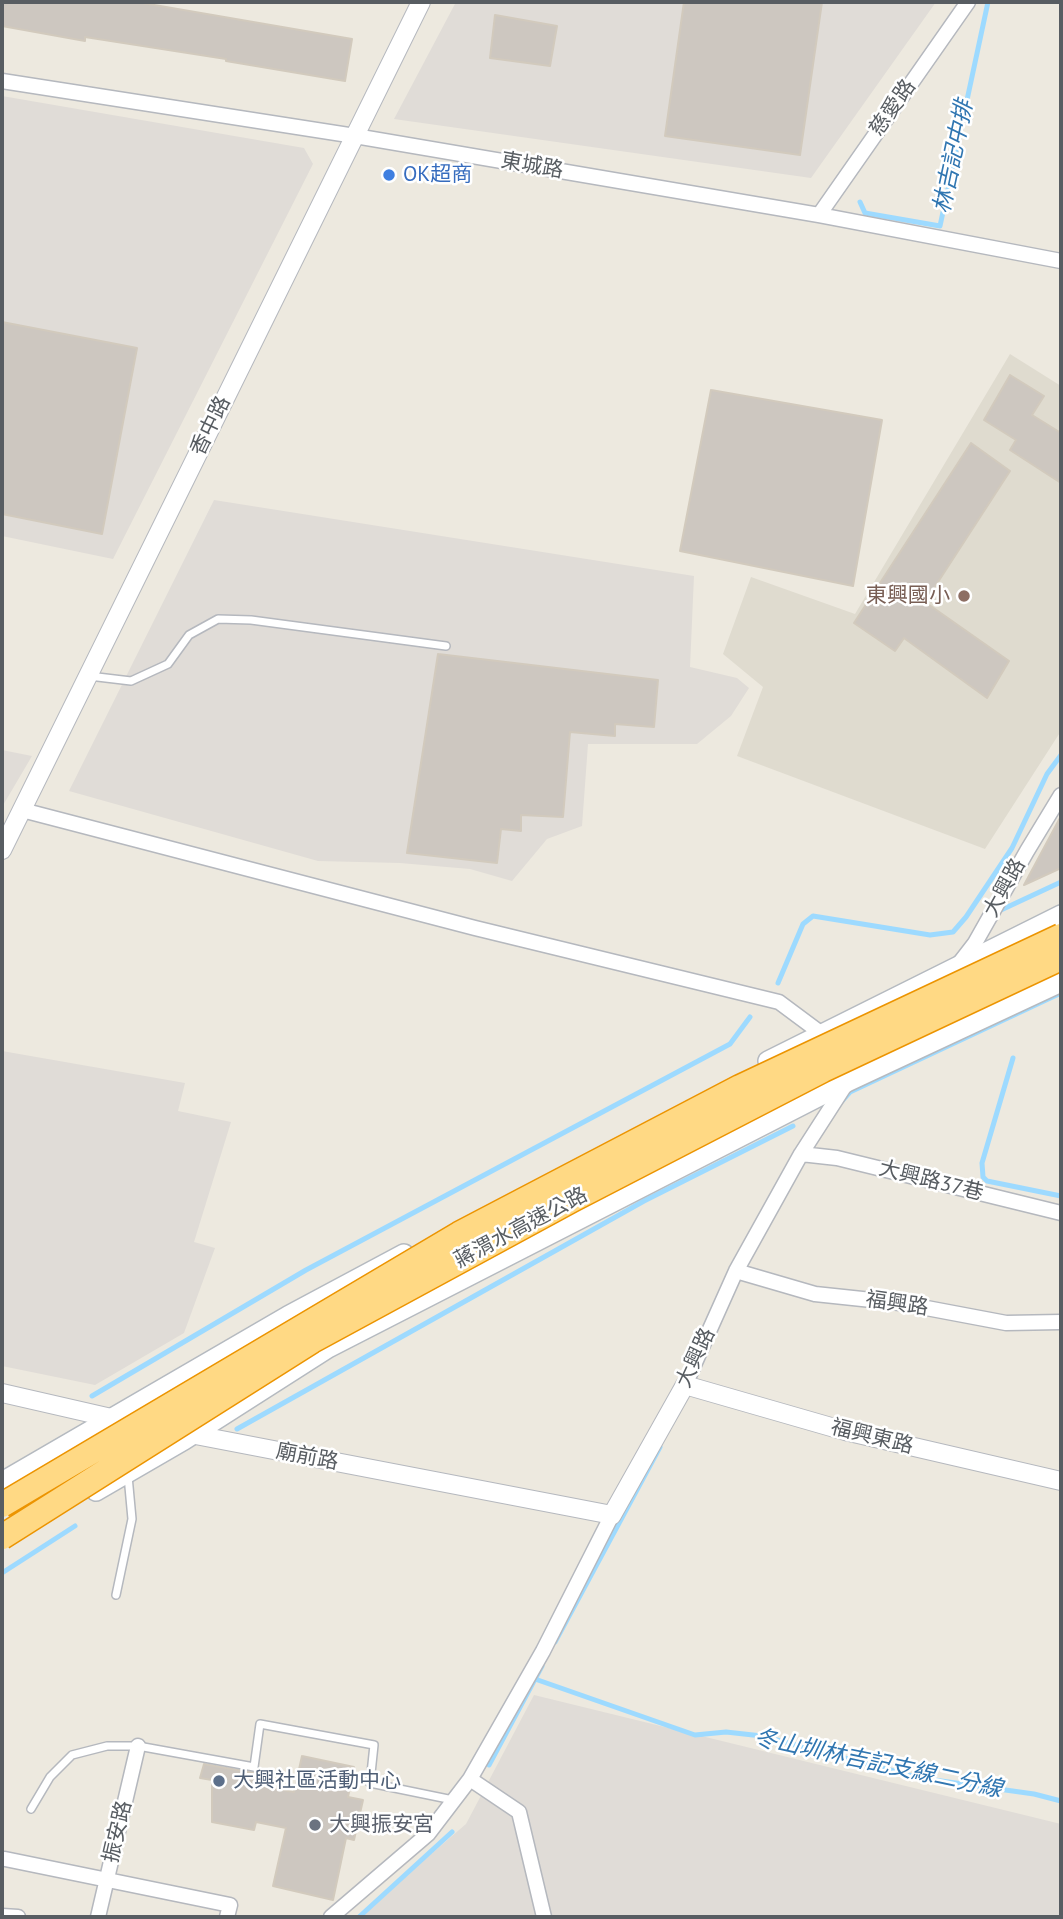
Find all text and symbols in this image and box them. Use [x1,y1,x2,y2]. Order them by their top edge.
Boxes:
street label: 慈愛路 [865,75,921,141]
water label: 林吉記中排 [929,98,979,216]
street label: 東城路 [499,148,565,184]
place label: OK超商 [403,162,472,188]
marker: OK超商 [381,167,397,183]
street label: 香中路 [186,392,236,460]
place label: 東興國小 [866,583,950,609]
marker: 東興國小 [956,588,972,604]
street label: 大興路 [979,854,1031,922]
street label: 大興路37巷 [876,1156,986,1206]
street label: 蔣渭水高速公路 [450,1182,592,1274]
street label: 福興路 [864,1287,930,1321]
street label: 大興路 [671,1324,721,1392]
street label: 福興東路 [828,1415,916,1459]
street label: 廟前路 [274,1439,340,1475]
water label: 冬山圳林吉記支線二分線 [751,1724,1005,1804]
place label: 大興社區活動中心 [233,1768,401,1794]
marker: 大興社區活動中心 [211,1773,227,1789]
street label: 振安路 [99,1798,137,1866]
place label: 大興振安宮 [329,1812,434,1838]
marker: 大興振安宮 [307,1817,323,1833]

